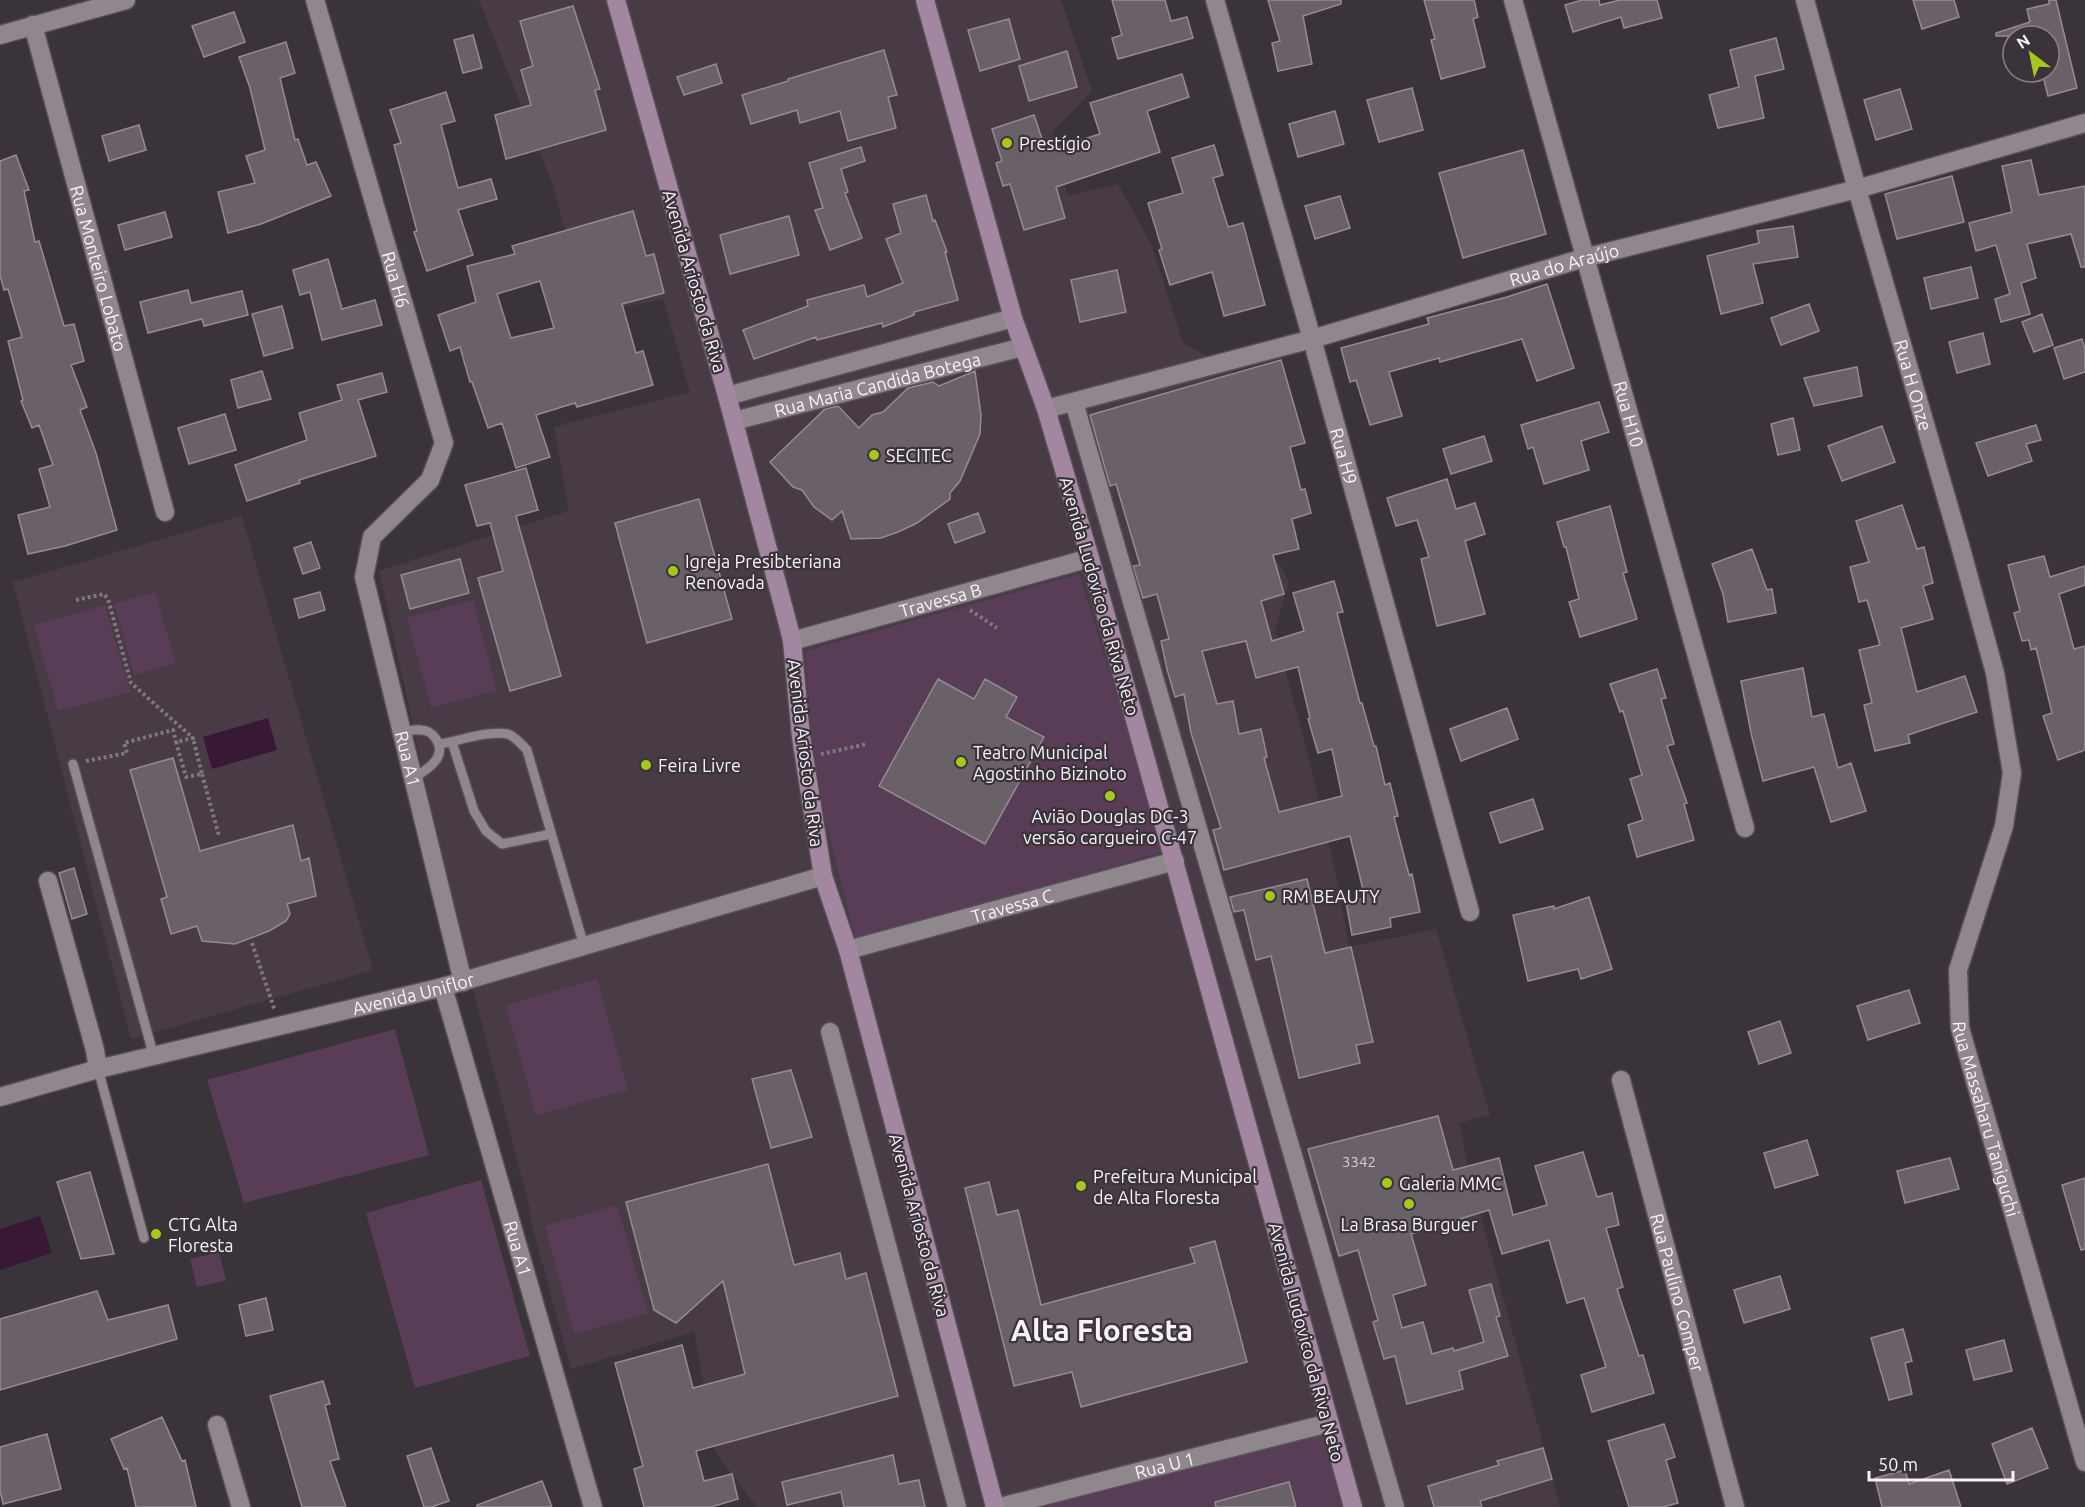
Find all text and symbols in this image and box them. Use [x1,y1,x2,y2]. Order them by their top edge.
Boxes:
north arrow [2001,24,2061,84]
text: N [2013,30,2033,52]
place label: Prestígio [1019,133,1091,153]
marker: Prestígio [1000,136,1014,150]
street label: Rua Monteiro Lobato [67,183,131,353]
street label: Avenida Ariosto da Riva [659,187,731,375]
street label: Rua do Araújo [1507,240,1621,290]
street label: Rua H6 [379,249,414,310]
street label: Rua H Onze [1891,337,1936,433]
street label: Rua Maria Candida Botega [772,348,983,420]
street label: Rua H10 [1610,379,1648,449]
street label: Rua H9 [1327,426,1362,486]
place label: SECITEC [886,445,952,465]
marker: SECITEC [867,448,881,462]
street label: Avenida Ludovico da Riva Neto [1056,474,1144,718]
place label: Igreja Presibteriana Renovada [685,551,842,592]
marker: Igreja Presibteriana Renovada [666,564,680,578]
street label: Travessa B [897,579,984,621]
street label: Avenida Ariosto da Riva [785,658,827,848]
street label: Rua A1 [392,729,425,789]
place label: Teatro Municipal Agostinho Bizinoto [973,742,1127,783]
place label: Feira Livre [658,755,741,775]
marker: Teatro Municipal Agostinho Bizinoto [954,755,968,769]
marker: Feira Livre [639,758,653,772]
marker: Avião Douglas DC-3 versão cargueiro C-47 [1103,789,1117,803]
place label: Avião Douglas DC-3 versão cargueiro C-47 [1023,806,1197,847]
street label: Travessa C [969,885,1055,926]
place label: RM BEAUTY [1282,886,1380,906]
marker: RM BEAUTY [1263,889,1277,903]
street label: Avenida Uniflor [350,968,476,1018]
street label: Rua Massaharu Taniguchi [1950,1021,2024,1219]
street label: Avenida Ariosto da Riva [886,1131,954,1319]
house number: 3342 [1342,1153,1376,1170]
place label: Prefeitura Municipal de Alta Floresta [1093,1166,1257,1207]
place label: Galeria MMC [1399,1173,1502,1193]
marker: Galeria MMC [1380,1176,1394,1190]
marker: Prefeitura Municipal de Alta Floresta [1074,1179,1088,1193]
marker: La Brasa Burguer [1402,1197,1416,1211]
street label: Rua Paulino Comper [1647,1211,1709,1374]
place label: CTG Alta Floresta [168,1214,238,1255]
place label: La Brasa Burguer [1340,1214,1478,1234]
street label: Rua A1 [501,1218,536,1278]
street label: Avenida Ludovico da Riva Neto [1265,1220,1349,1464]
marker: CTG Alta Floresta [149,1227,163,1241]
district label: Alta Floresta [1011,1313,1193,1347]
scale bar [1869,1444,2013,1482]
street label: Rua U 1 [1132,1448,1197,1482]
text: 50 m [1878,1454,1918,1474]

